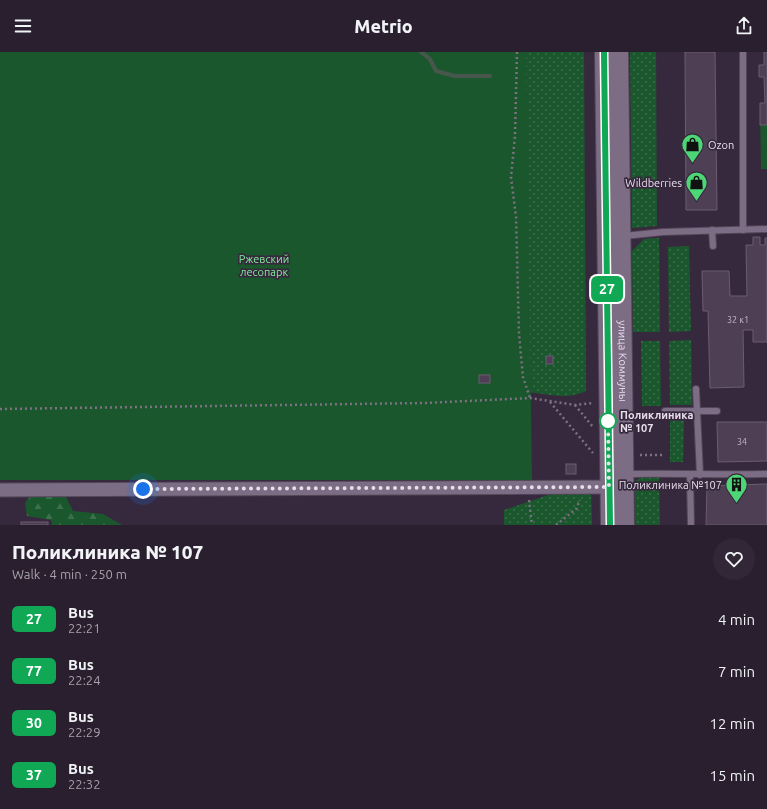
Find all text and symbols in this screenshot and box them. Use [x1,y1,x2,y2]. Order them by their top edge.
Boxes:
icon: menu [12,15,34,37]
icon: share [733,15,755,37]
text: Metrio [354,16,413,36]
shop icon: Ozon [680,132,706,165]
place label: Ozon [708,139,734,151]
shop icon: Wildberries [684,170,710,203]
place label: Wildberries [625,177,682,189]
park label: Ржевский лесопарк [239,253,289,278]
line badge: 27 [589,276,625,302]
text: 27 [599,281,615,297]
house number: 32 к1 [727,315,749,325]
street label: улица Коммуны [616,320,629,402]
place label: Поликлиника № 107 [620,409,693,434]
marker: Поликлиника № 107 [599,412,617,430]
house number: 34 [737,437,747,447]
building icon: Поликлиника №107 [724,472,750,505]
your location [133,479,153,499]
place label: Поликлиника №107 [619,479,722,491]
button: heart [713,538,755,580]
text: Поликлиника № 107 [12,541,203,563]
text: Walk · 4 min · 250 m [12,567,127,581]
text: Bus [68,604,94,621]
text: 27 [26,611,42,627]
text: 4 min [718,611,755,628]
text: 22:21 [68,621,101,635]
text: Bus [68,656,94,673]
text: 77 [26,663,42,679]
text: 7 min [718,663,755,680]
text: 22:24 [68,673,101,687]
text: Bus [68,708,94,725]
text: 30 [26,715,42,731]
text: 12 min [709,715,755,732]
text: 22:29 [68,725,101,739]
text: Bus [68,760,94,777]
text: 37 [26,767,42,783]
text: 15 min [709,767,755,784]
text: 22:32 [68,777,101,791]

